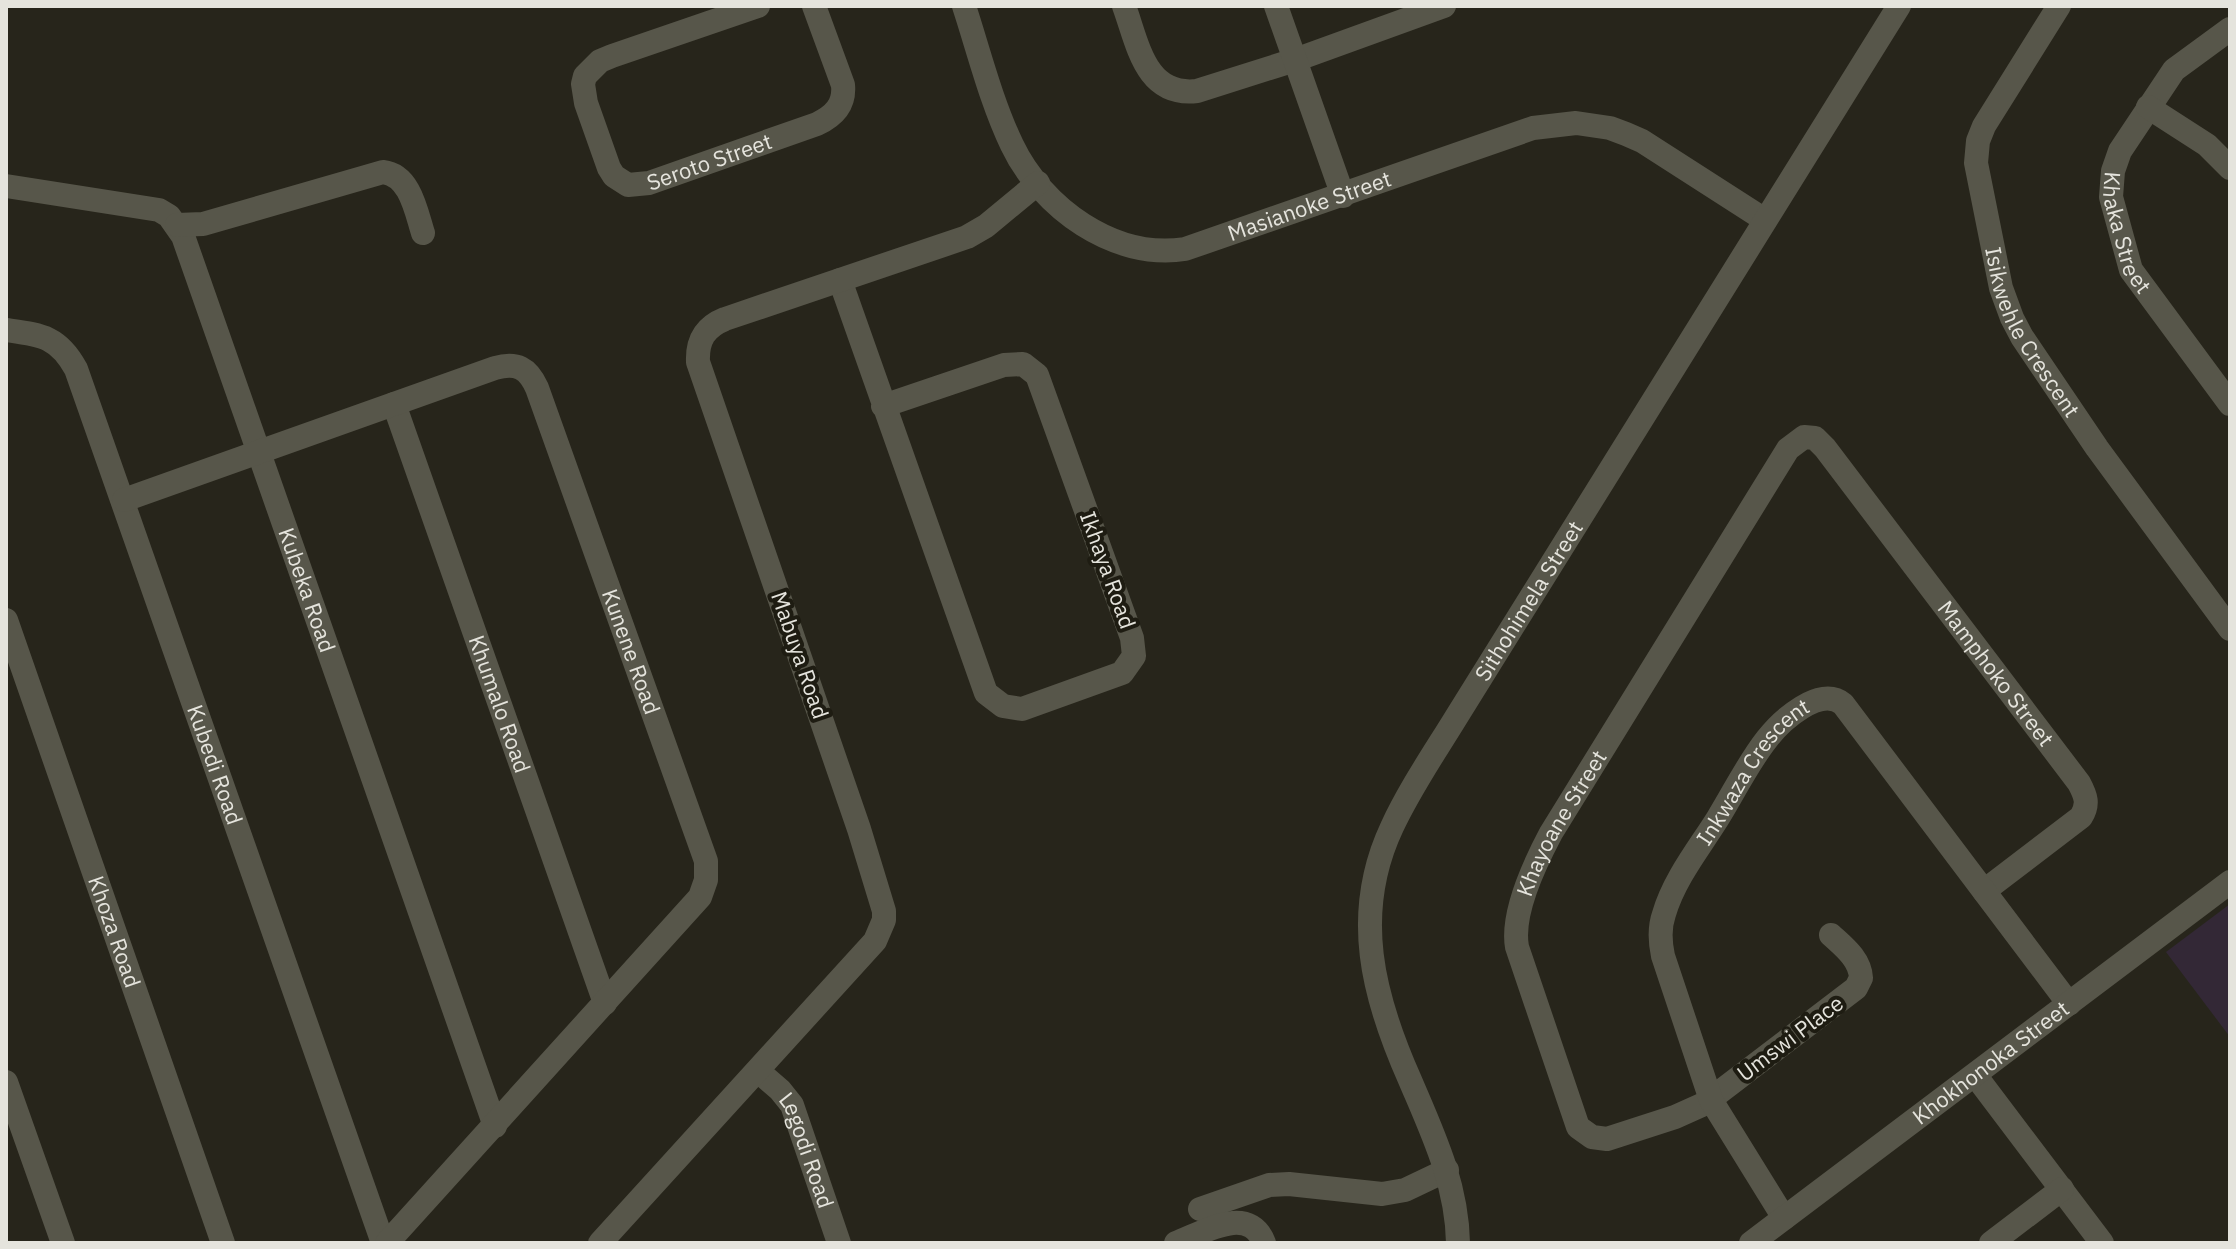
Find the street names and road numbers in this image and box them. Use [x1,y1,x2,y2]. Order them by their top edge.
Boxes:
street label: Seroto Street [643,126,776,197]
street label: Masianoke Street [1224,163,1395,247]
street label: Khaka Street [2097,170,2158,299]
street label: Isikwehle Crescent [1979,244,2087,423]
street label: Ikhaya Road [1074,507,1143,632]
street label: Sithohimela Street [1467,515,1589,686]
street label: Kubeka Road [272,524,343,656]
street label: Kunene Road [596,585,667,718]
street label: Mabuya Road [765,587,836,722]
street label: Mamphoko Street [1932,594,2061,752]
street label: Khumalo Road [463,631,538,777]
street label: Inkwaza Crescent [1689,691,1814,851]
street label: Kubedi Road [181,701,250,828]
street label: Khayoane Street [1509,744,1613,900]
street label: Khoza Road [82,872,148,991]
street label: Umswi Place [1731,988,1849,1087]
street label: Khokhonoka Street [1906,994,2074,1130]
street label: Legodi Road [773,1086,841,1212]

